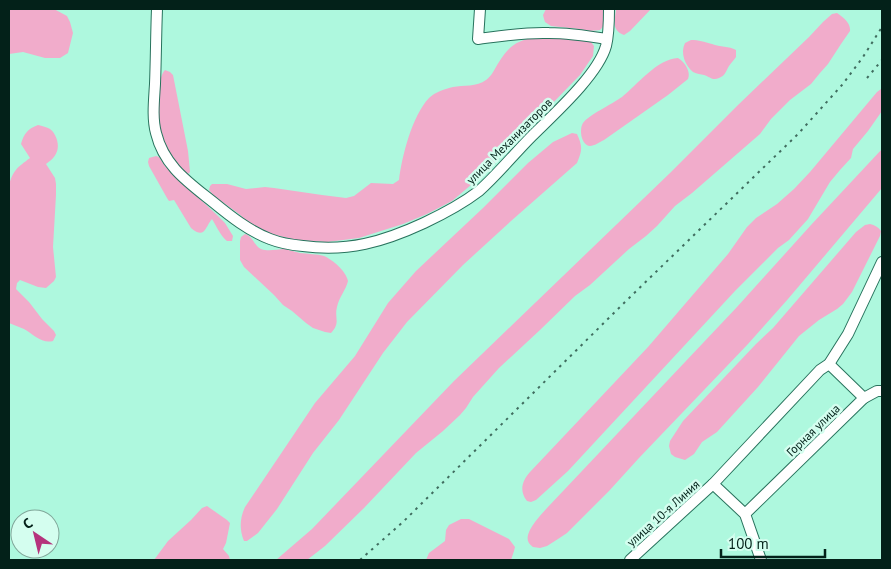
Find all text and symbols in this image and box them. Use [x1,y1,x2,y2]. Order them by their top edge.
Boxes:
street label: улица Механизаторов [463,95,555,187]
street label: Горная улица [783,401,843,459]
street label: улица 10-я Линия [624,476,702,550]
north arrow [10,509,60,559]
text: С [19,514,36,533]
scale bar [721,526,825,558]
text: 100 m [728,534,769,553]

